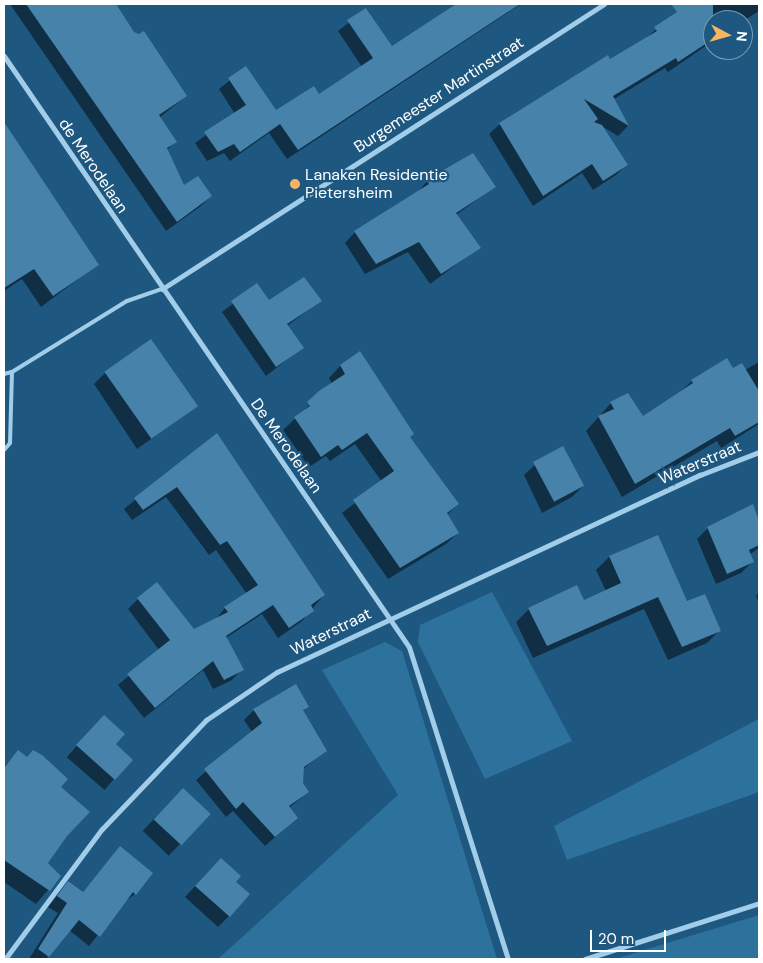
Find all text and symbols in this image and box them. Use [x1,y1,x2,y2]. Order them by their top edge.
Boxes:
north arrow [703,10,753,60]
text: N [732,30,751,42]
street label: Burgemeester Martinstraat [351,33,527,157]
street label: de Merodelaan [54,115,132,217]
place label: Lanaken Residentie Pietersheim [305,165,448,203]
marker: Lanaken Residentie Pietersheim [289,178,301,190]
street label: De Merodelaan [246,395,326,497]
street label: Waterstraat [656,437,744,489]
street label: Waterstraat [287,604,375,660]
scale bar [593,920,669,952]
text: 20 m [598,929,634,949]

